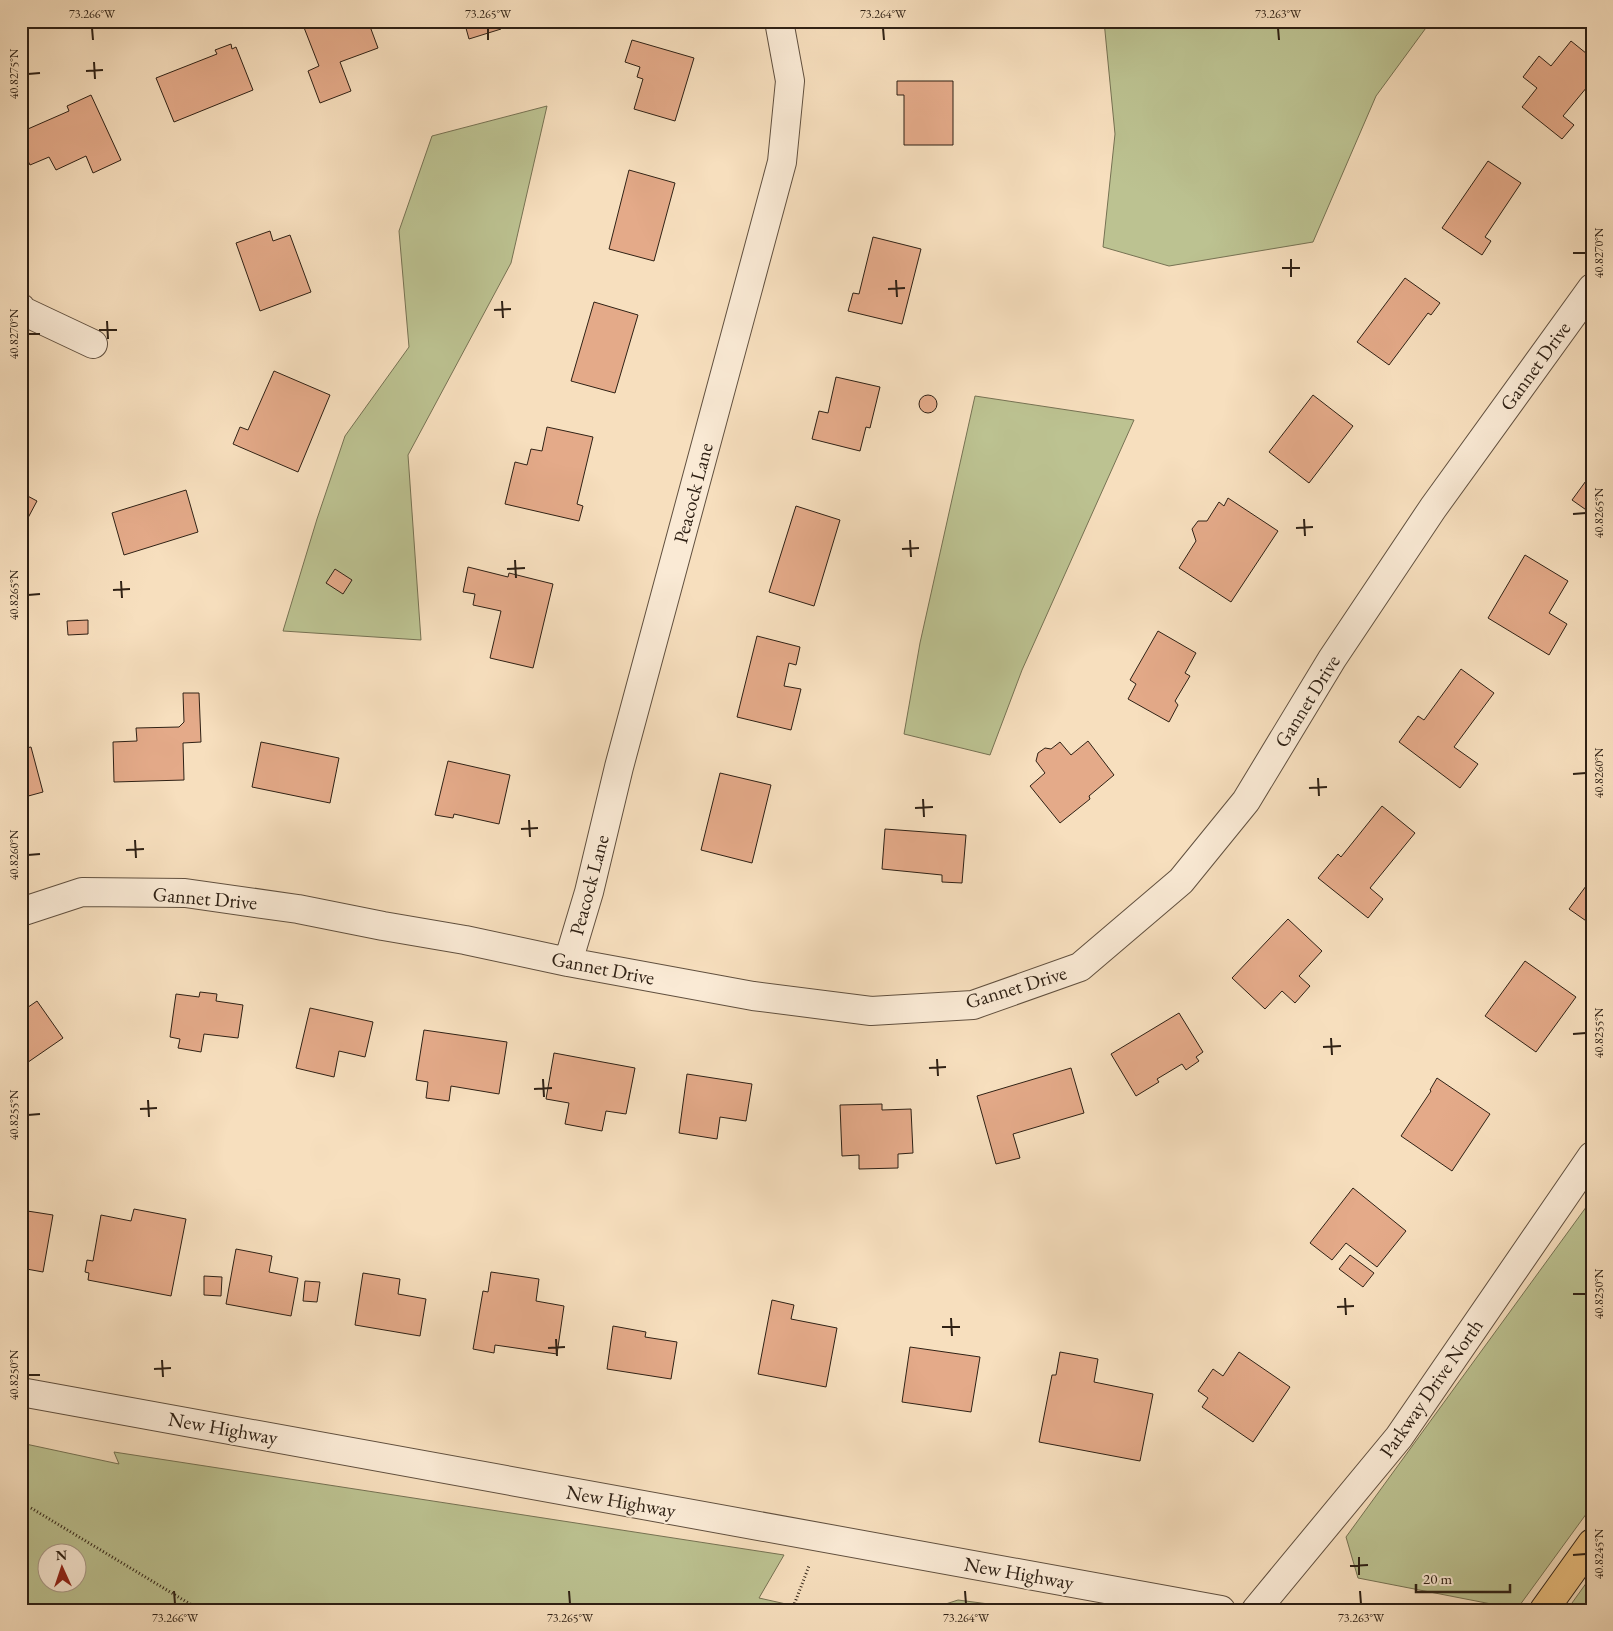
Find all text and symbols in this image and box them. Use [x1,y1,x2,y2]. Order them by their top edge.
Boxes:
text: 73.266°W [69,6,116,22]
text: 73.265°W [465,6,512,22]
text: 73.264°W [860,6,907,22]
text: 73.263°W [1255,6,1302,22]
text: 40.8275°N [6,48,22,99]
text: 40.8270°N [1591,227,1607,278]
text: 40.8270°N [6,308,22,359]
street label: Gannet Drive [1494,316,1576,416]
street label: Peacock Lane [667,440,719,546]
text: 40.8265°N [1591,487,1607,538]
text: 40.8265°N [6,569,22,620]
street label: Gannet Drive [1268,650,1346,752]
text: 40.8260°N [1591,747,1607,798]
text: 40.8260°N [6,829,22,880]
street label: Peacock Lane [563,832,615,938]
street label: Gannet Drive [152,880,258,916]
street label: Gannet Drive [549,945,657,991]
street label: Gannet Drive [962,959,1070,1015]
text: 40.8255°N [1591,1007,1607,1058]
text: 40.8255°N [6,1089,22,1140]
text: 40.8250°N [1591,1268,1607,1319]
street label: Parkway Drive North [1373,1313,1489,1463]
text: 40.8250°N [6,1349,22,1400]
street label: New Highway [166,1406,280,1450]
street label: New Highway [564,1479,678,1523]
text: 40.8245°N [1591,1528,1607,1579]
north arrow [38,1544,88,1594]
text: N [55,1546,68,1564]
street label: New Highway [962,1551,1076,1595]
scale bar [1416,1561,1509,1593]
text: 20 m [1423,1569,1452,1588]
text: 73.266°W [152,1610,199,1626]
text: 73.265°W [547,1610,594,1626]
text: 73.264°W [943,1610,990,1626]
text: 73.263°W [1338,1610,1385,1626]

